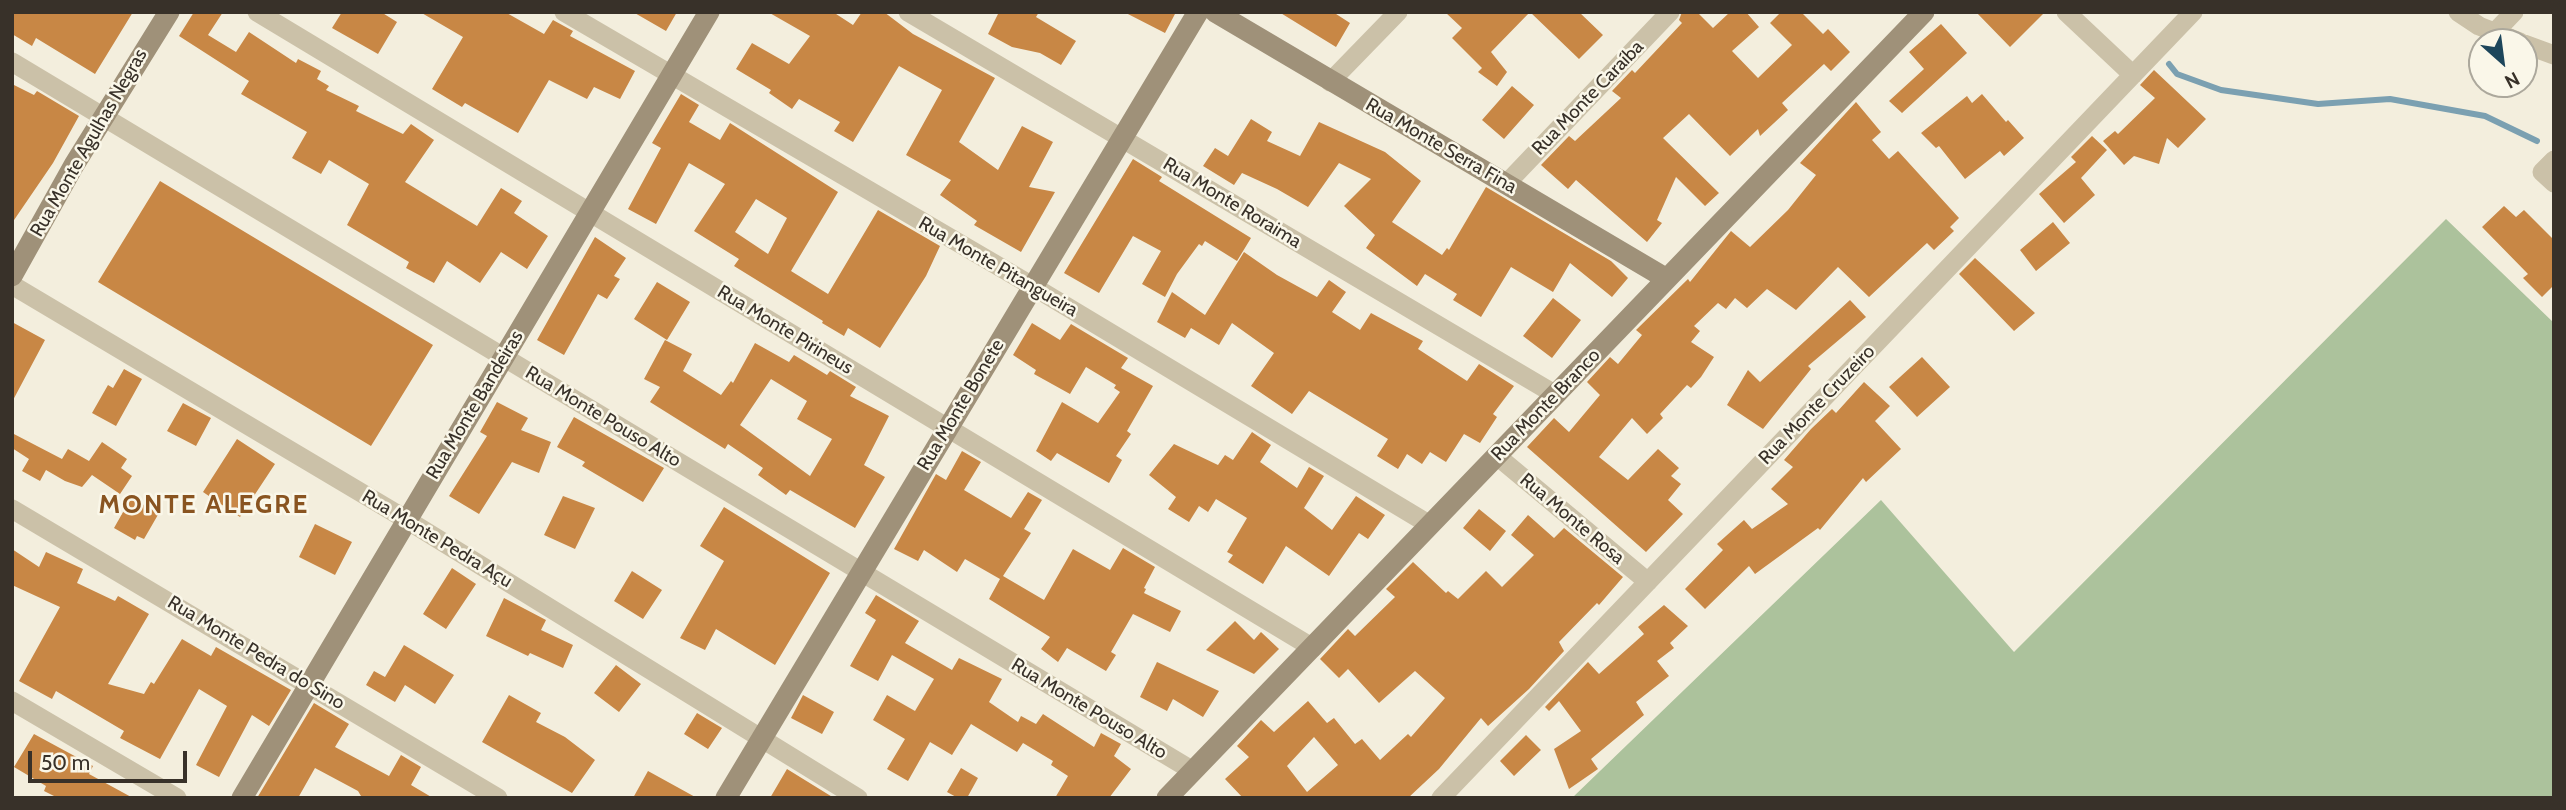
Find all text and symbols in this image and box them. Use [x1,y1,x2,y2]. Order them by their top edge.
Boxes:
north arrow [2468,28,2538,98]
street label: Rua Monte Caraíba [1528,36,1648,160]
street label: Rua Monte Agulhas Negras [26,45,152,241]
text: N [2501,67,2523,94]
street label: Rua Monte Serra Fina [1361,93,1521,199]
street label: Rua Monte Roraima [1159,153,1305,253]
street label: Rua Monte Pitangueira [914,212,1082,322]
street label: Rua Monte Pirineus [713,281,857,379]
street label: Rua Monte Bandeiras [422,327,528,483]
street label: Rua Monte Bonete [913,335,1009,475]
street label: Rua Monte Cruzeiro [1754,341,1880,469]
street label: Rua Monte Branco [1487,344,1605,466]
street label: Rua Monte Pouso Alto [521,362,685,472]
street label: Rua Monte Rosa [1515,469,1629,569]
street label: Rua Monte Pedra Açu [358,485,516,593]
district label: MONTE ALEGRE [100,489,308,521]
street label: Rua Monte Pedra do Sino [163,591,349,715]
street label: Rua Monte Pouso Alto [1007,654,1171,764]
scale bar [32,736,191,780]
text: 50 m [41,750,90,775]

